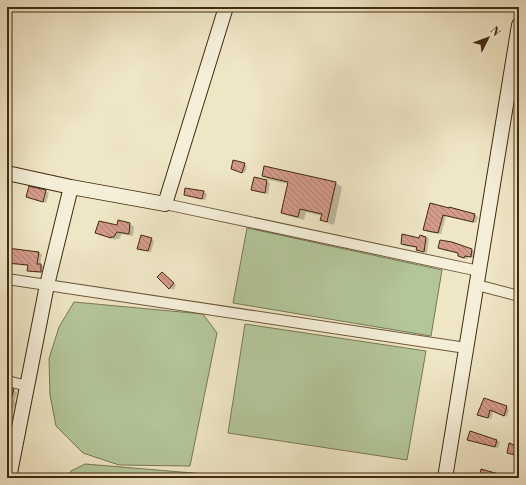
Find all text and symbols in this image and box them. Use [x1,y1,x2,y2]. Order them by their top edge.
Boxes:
north arrow [468,18,508,58]
text: N [487,24,503,40]

